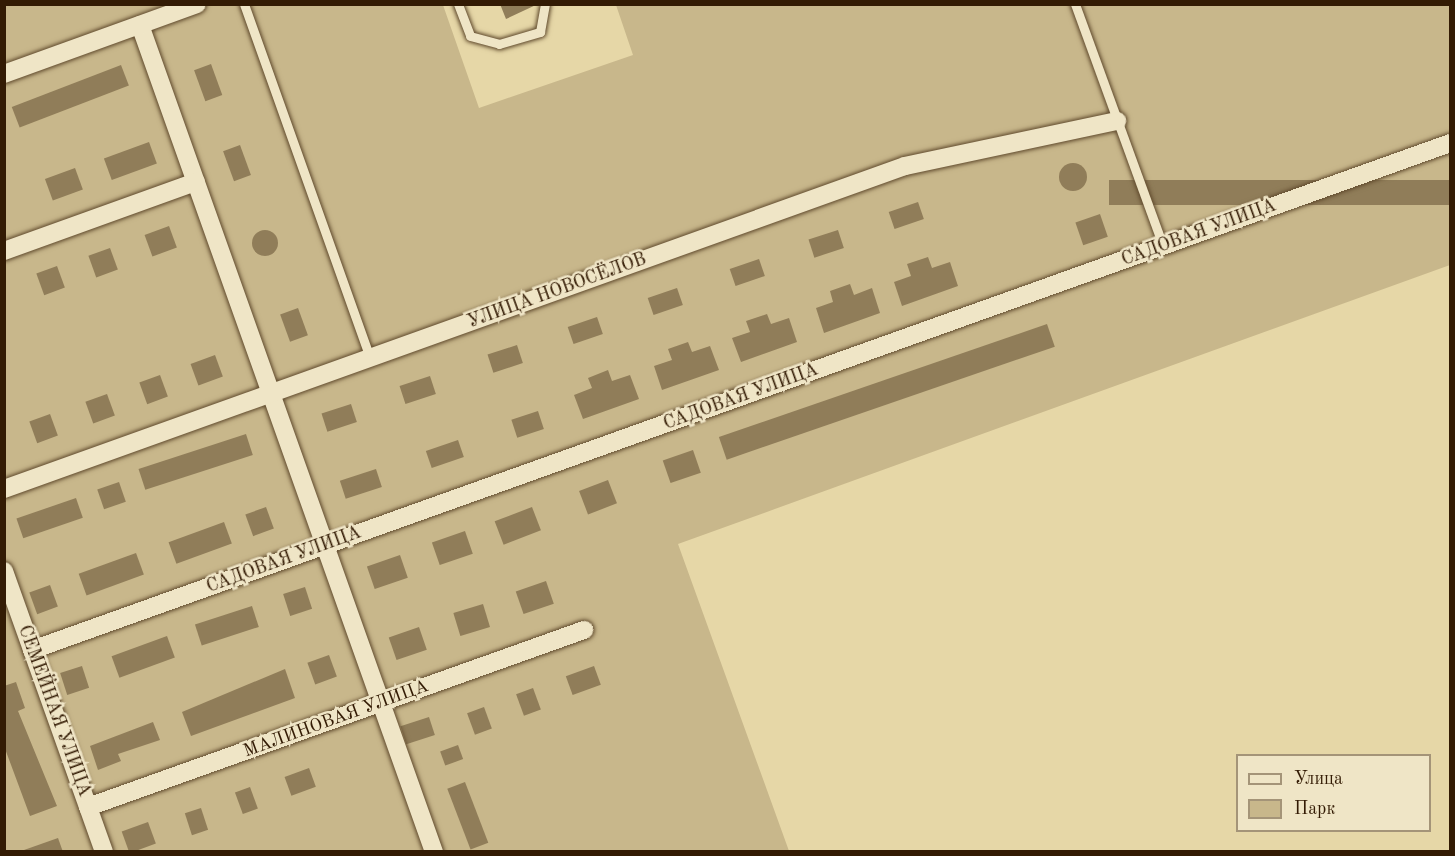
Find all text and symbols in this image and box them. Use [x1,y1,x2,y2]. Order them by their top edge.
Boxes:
street label: САДОВАЯ УЛИЦА [1119,195,1279,271]
street label: УЛИЦА НОВОСЁЛОВ [465,249,649,333]
street label: САДОВАЯ УЛИЦА [661,359,821,435]
street label: САДОВАЯ УЛИЦА [204,522,364,598]
street label: СЕМЕЙНАЯ УЛИЦА [13,622,95,800]
street label: МАЛИНОВАЯ УЛИЦА [240,675,432,763]
legend [1236,754,1431,832]
text: Улица [1294,770,1343,788]
text: Парк [1294,800,1335,818]

